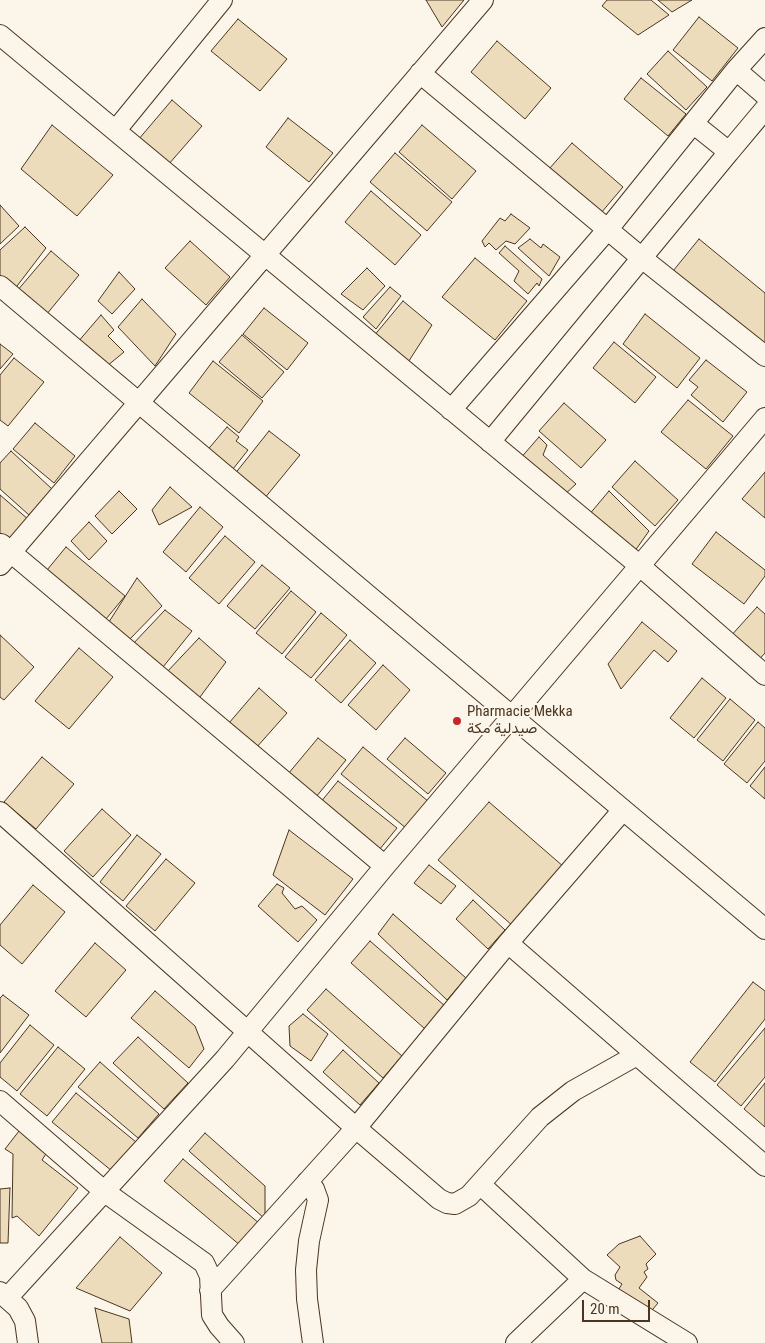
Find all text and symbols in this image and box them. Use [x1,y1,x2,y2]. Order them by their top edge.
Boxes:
place label: Pharmacie Mekka صيدلية مكة [467,703,573,738]
marker: Pharmacie Mekka صيدلية مكة [451,715,463,727]
scale bar [585,1290,652,1322]
text: 20 m [590,1300,620,1318]

